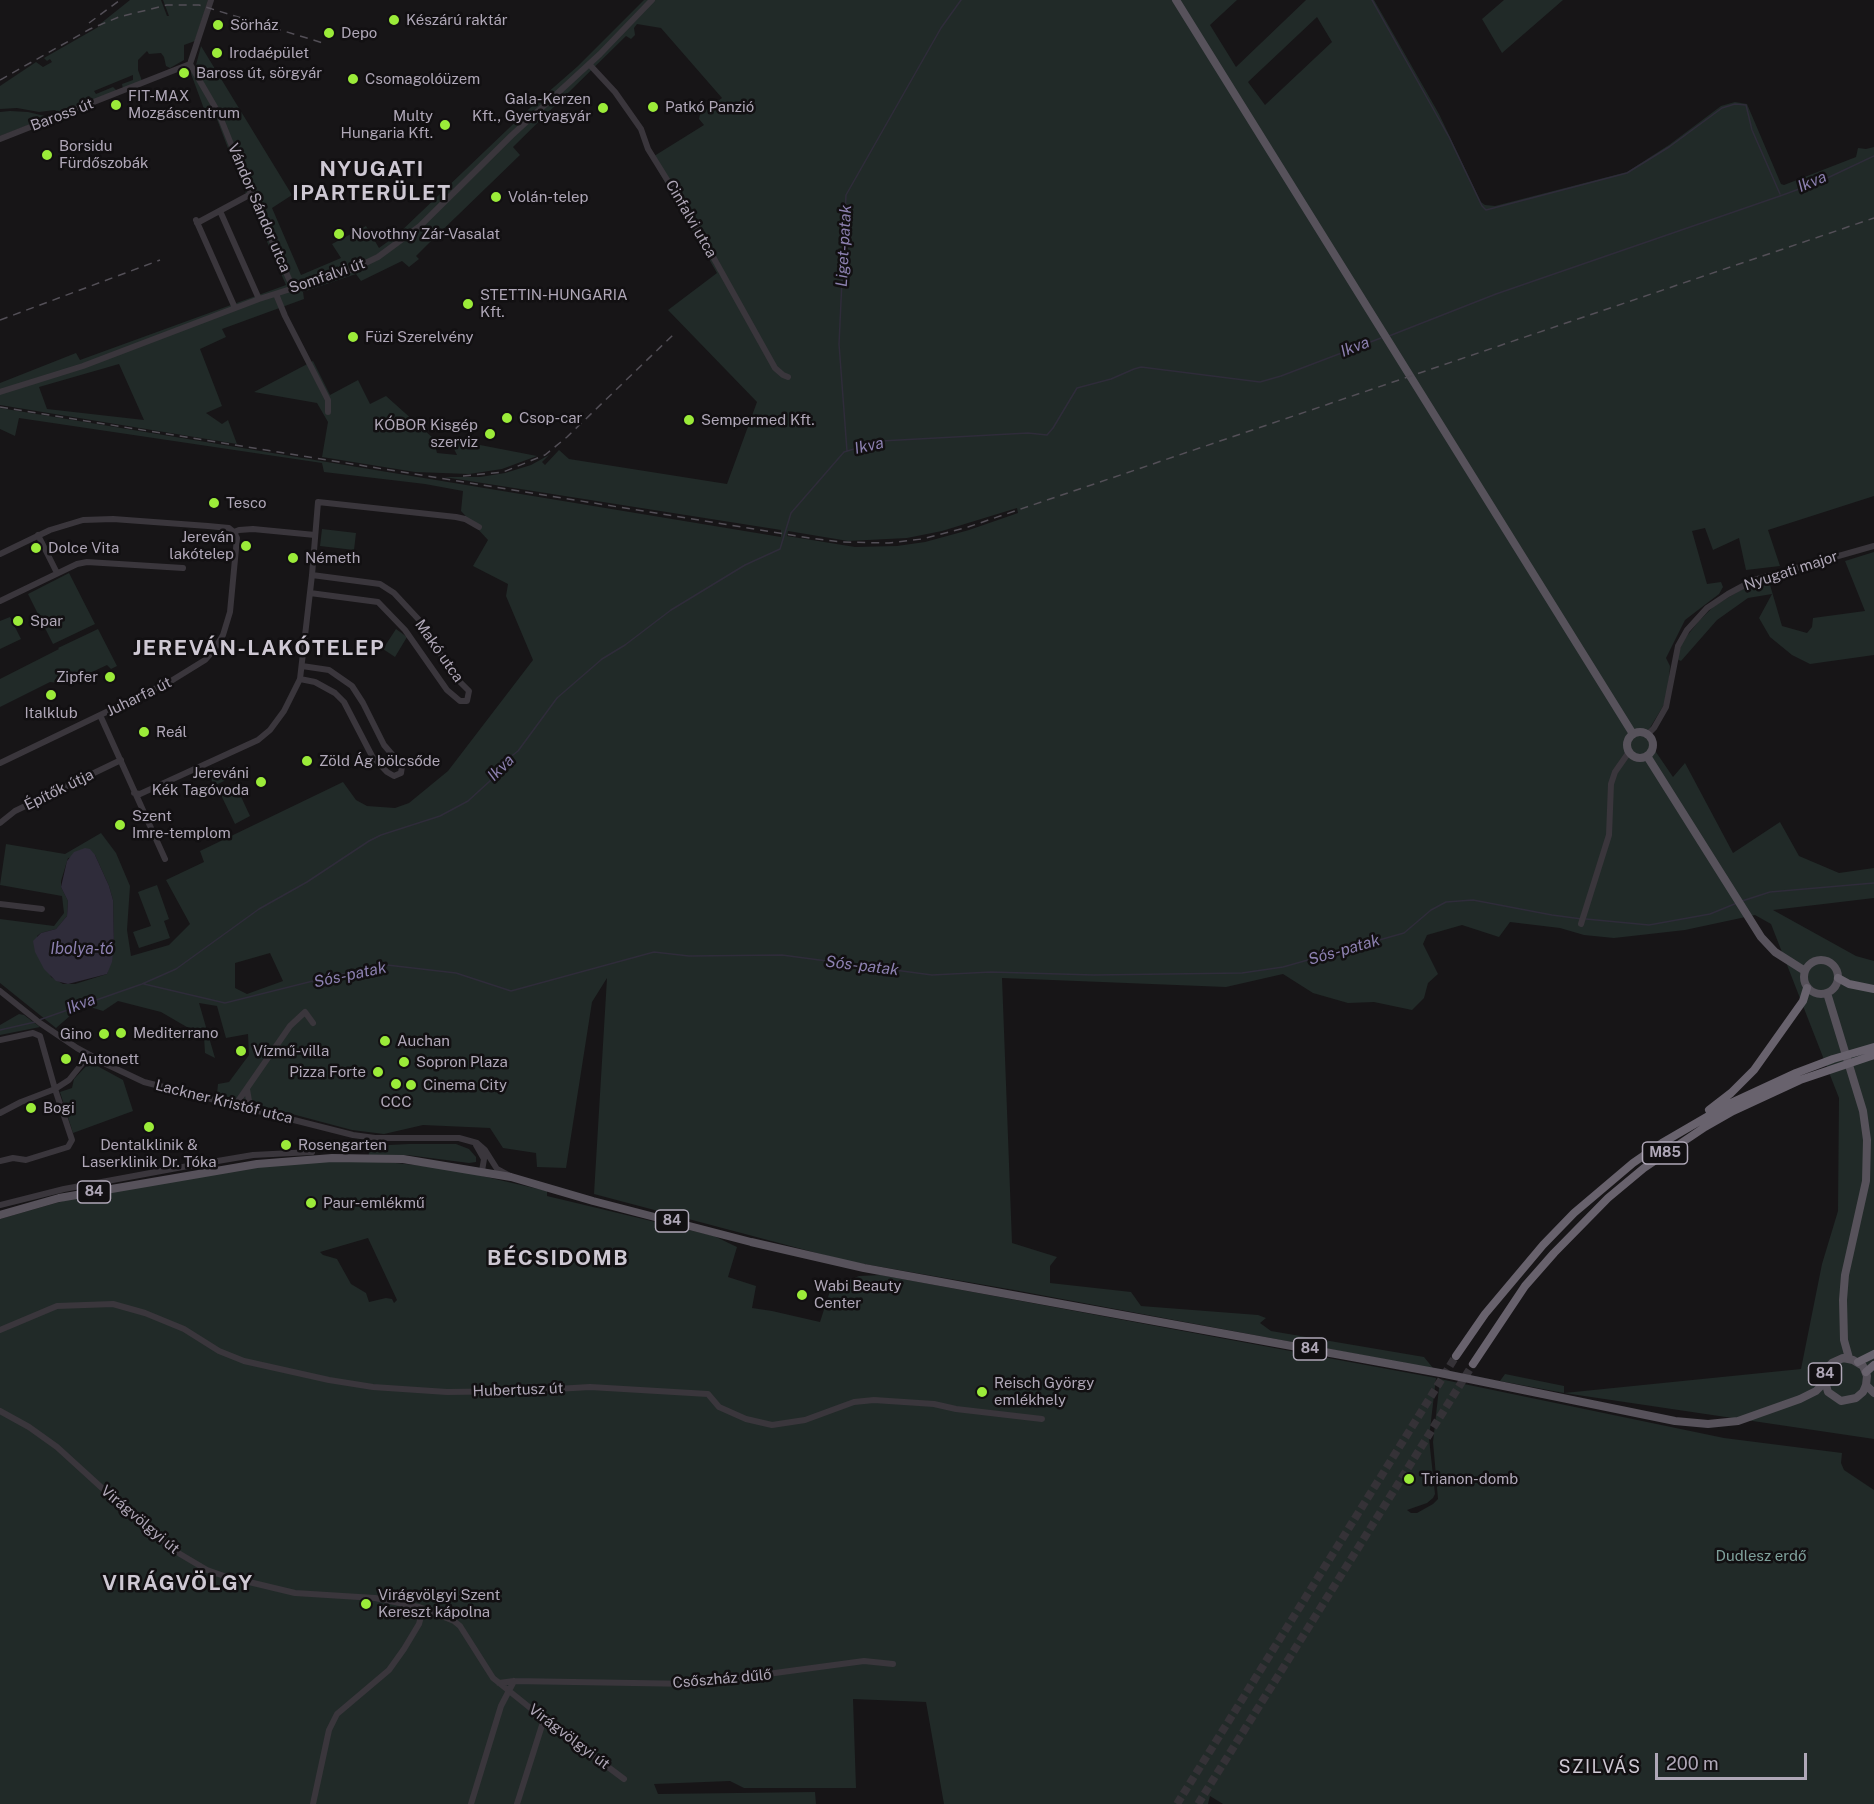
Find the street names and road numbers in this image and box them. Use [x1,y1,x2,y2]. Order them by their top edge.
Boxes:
street label: Baross út [28,95,96,135]
street label: Vándor Sándor utca [224,141,294,275]
street label: Cinfalvi utca [662,177,720,261]
street label: Somfalvi út [287,255,367,297]
street label: Nyugati major [1742,547,1840,595]
street label: Makó utca [411,616,467,686]
street label: Juharfa út [104,674,174,720]
street label: Építők útja [21,766,97,814]
street label: Lackner Kristóf utca [153,1076,295,1128]
road number: M85 [1642,1142,1688,1164]
road number: 84 [78,1181,110,1203]
road number: 84 [656,1210,688,1232]
road number: 84 [1294,1338,1326,1360]
road number: 84 [1808,1363,1842,1385]
street label: Hubertusz út [472,1379,564,1401]
street label: Virágvölgyi út [97,1482,183,1558]
street label: Csőszház dűlő [672,1666,772,1692]
street label: Virágvölgyi út [525,1701,613,1773]

